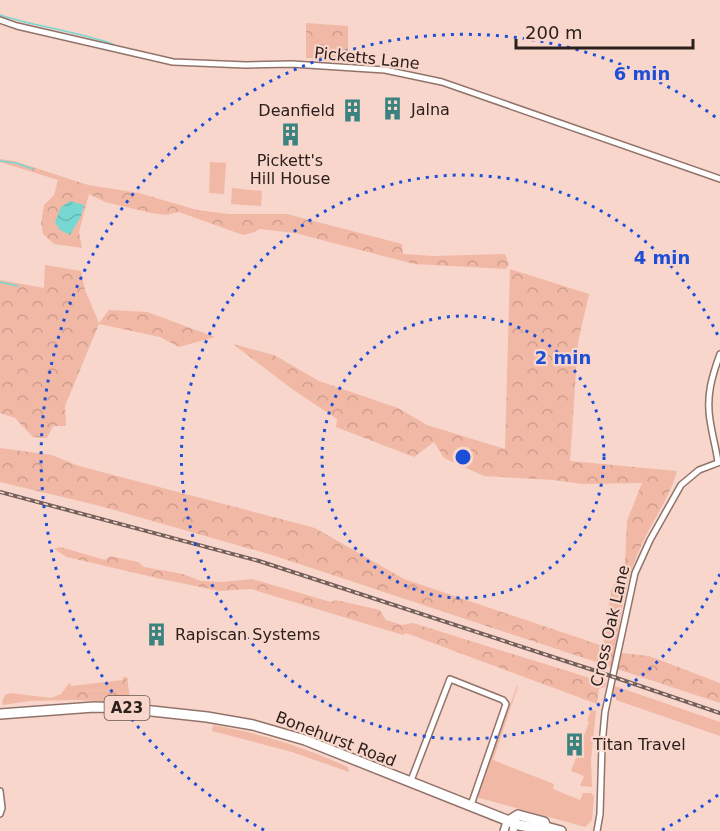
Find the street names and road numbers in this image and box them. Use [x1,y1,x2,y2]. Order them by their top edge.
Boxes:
street label: Picketts Lane [313,43,421,73]
street label: Cross Oak Lane [587,563,633,689]
road number: A23 [104,696,150,720]
street label: Bonehurst Road [273,707,399,771]

